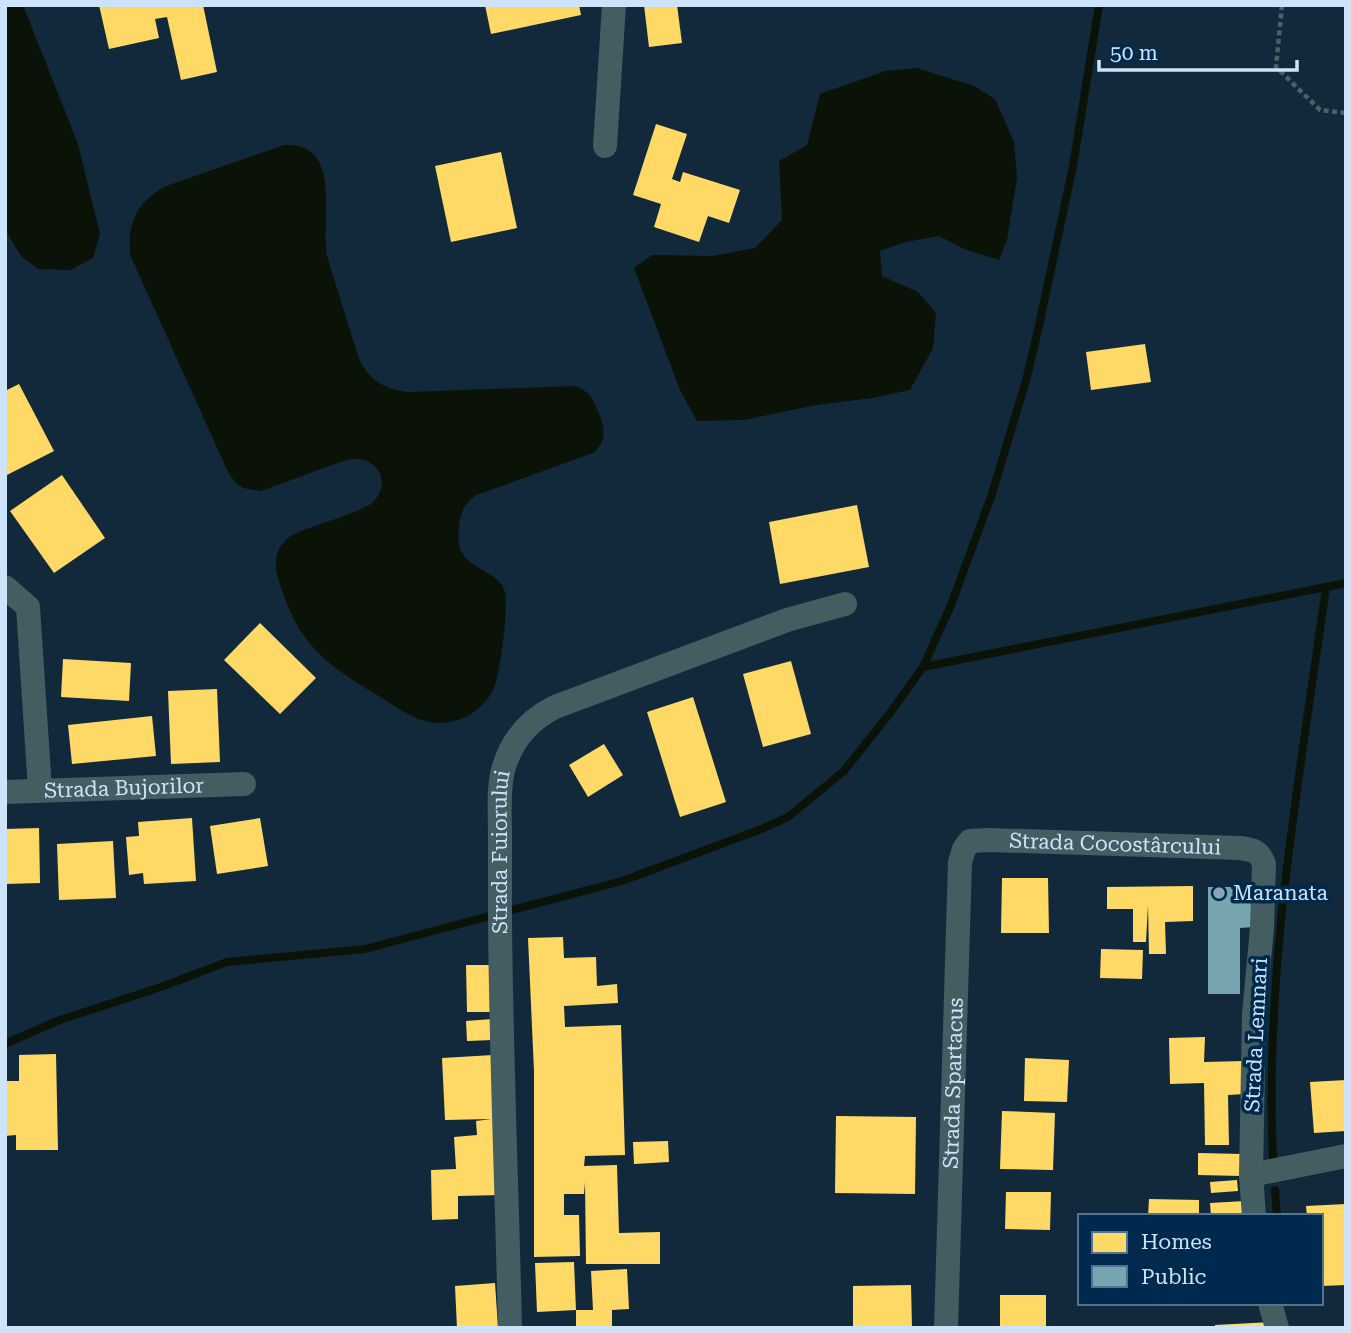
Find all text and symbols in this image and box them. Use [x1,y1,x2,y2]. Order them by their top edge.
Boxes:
scale bar [1099,28,1297,72]
text: 50 m [1110,41,1158,65]
street label: Strada Fuiorului [488,768,515,934]
street label: Strada Bujorilor [44,773,205,803]
street label: Strada Cocostârcului [1009,829,1222,859]
place label: Maranata [1233,881,1328,905]
marker: Maranata [1211,885,1227,901]
street label: Strada Lemnari [1240,957,1272,1113]
street label: Strada Spartacus [939,997,968,1169]
legend [1078,1214,1323,1305]
text: Homes [1141,1230,1212,1254]
text: Public [1141,1265,1207,1289]

